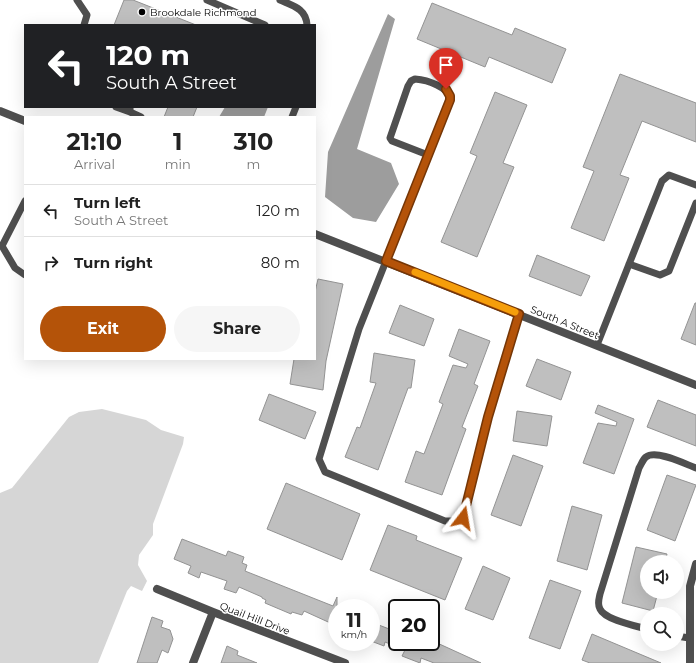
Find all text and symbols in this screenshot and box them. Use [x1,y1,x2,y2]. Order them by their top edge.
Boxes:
place label: Brookdale Richmond [150,6,256,19]
marker: Brookdale Richmond [137,7,147,17]
text: 120 m [106,38,190,72]
icon: left [40,40,92,92]
pin [429,48,463,89]
icon: arrive [435,54,457,76]
text: South A Street [106,72,237,94]
text: 21:10 [67,127,122,156]
text: 1 [173,127,183,156]
text: 310 [233,127,273,156]
text: Arrival [74,156,115,172]
text: min [165,156,191,172]
text: m [247,156,260,172]
text: Turn left [74,193,141,212]
icon: left [40,200,62,222]
text: 120 m [256,201,300,220]
text: South A Street [74,212,168,228]
icon: right [40,252,62,274]
text: Turn right [74,253,153,272]
text: 80 m [261,253,300,272]
street label: South A Street [529,303,601,342]
button: Exit [40,306,166,352]
button: Share [174,306,300,352]
position arrow [442,497,484,539]
map controls [640,555,684,651]
button: sound [640,555,684,599]
street label: Quail Hill Drive [218,599,292,638]
speed limit sign: 20 [388,599,440,651]
button: search [640,607,684,651]
text: 11 [346,608,362,632]
text: km/h [341,628,367,641]

